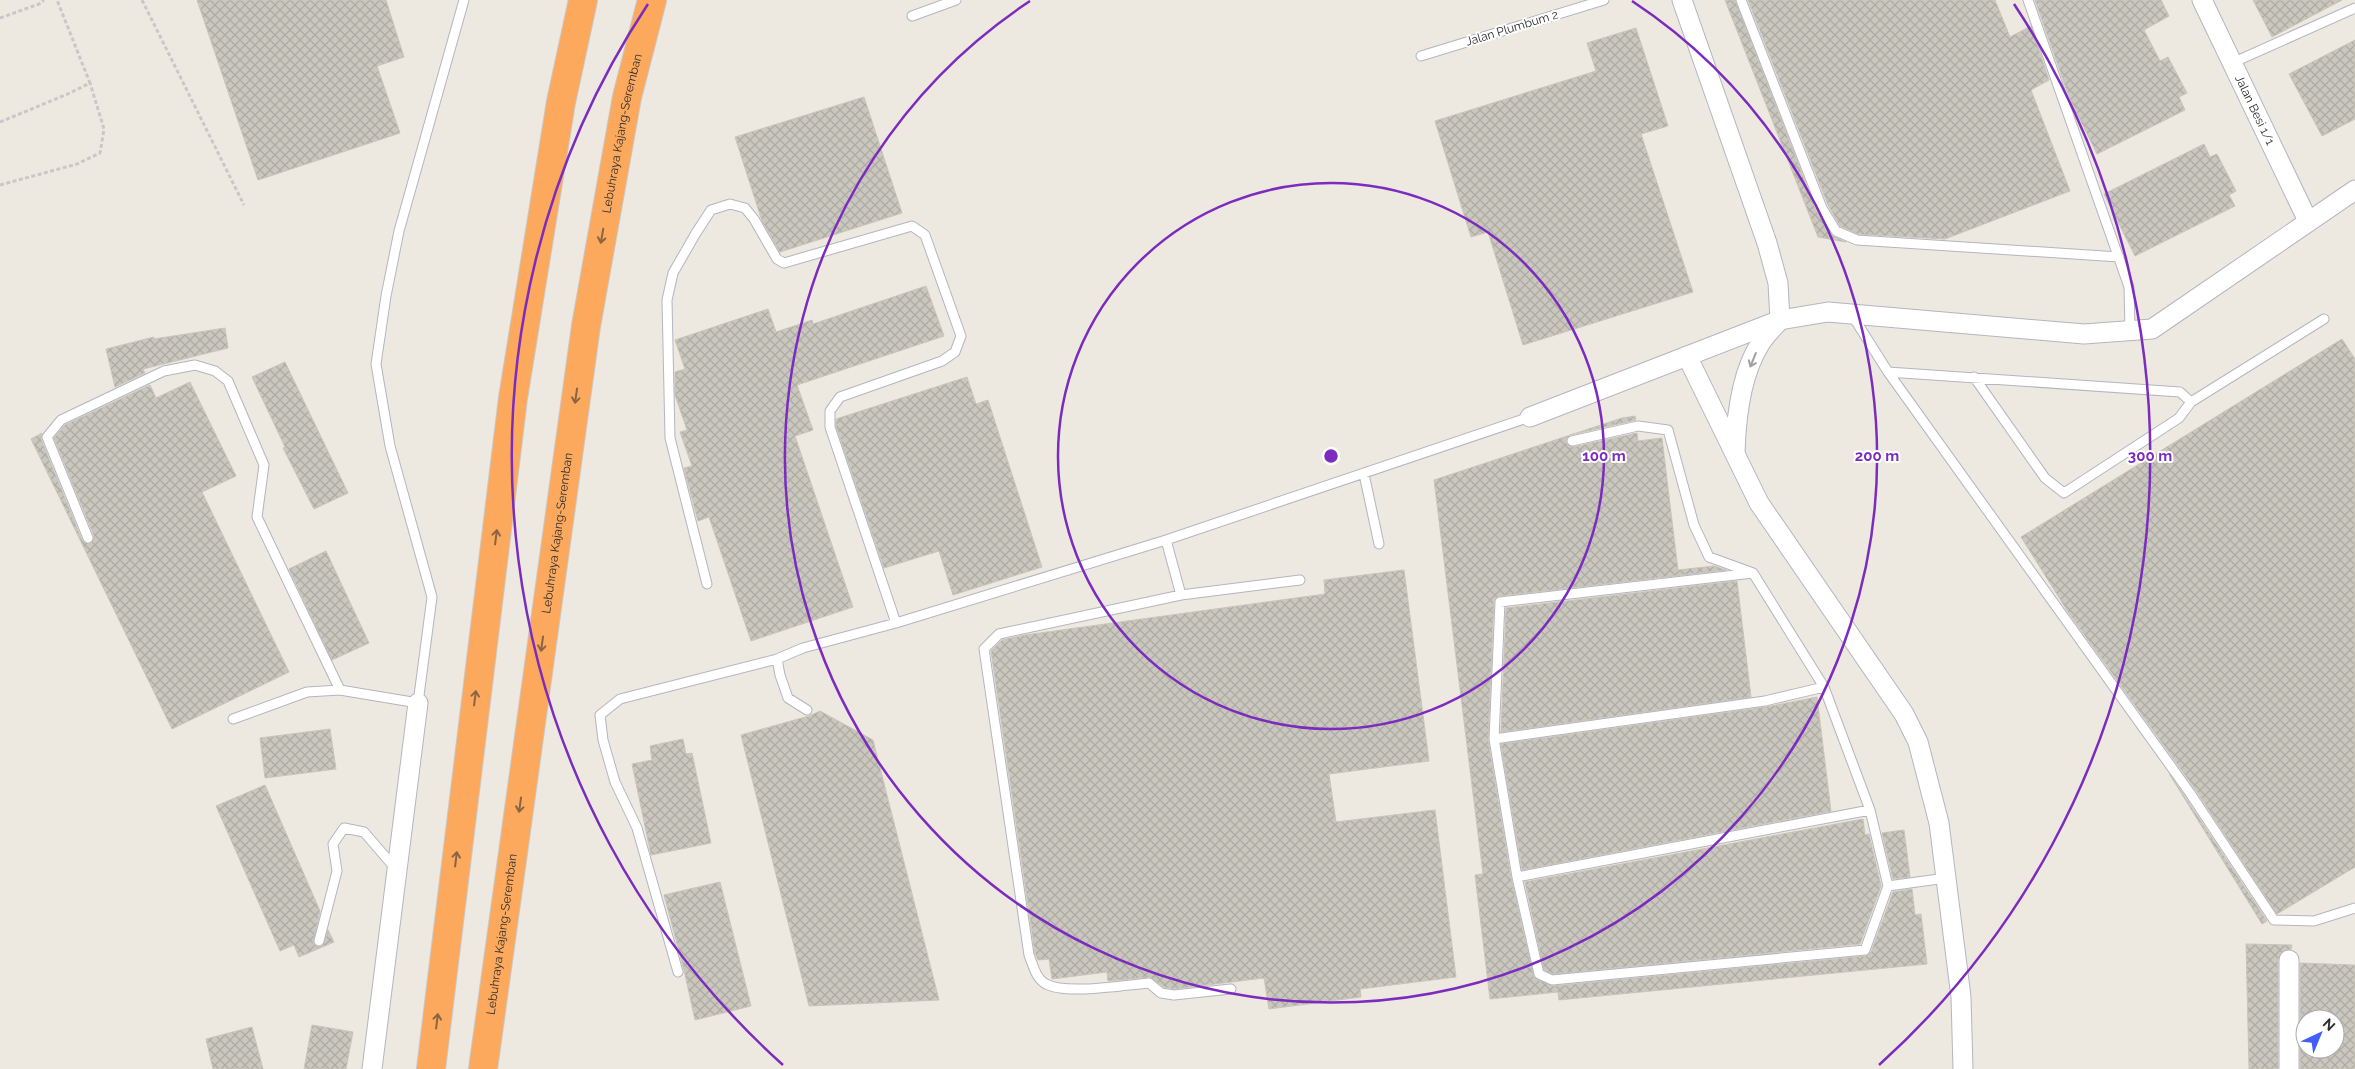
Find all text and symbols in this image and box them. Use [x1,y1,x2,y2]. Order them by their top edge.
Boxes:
street label: Jalan Plumbum 2 [1464,7,1560,49]
street label: Lebuhraya Kajang-Seremban [599,52,645,214]
street label: Jalan Besi 1/1 [2232,73,2277,147]
one-way arrow [597,227,607,243]
one-way arrow [1748,352,1757,367]
one-way arrow [571,388,581,404]
centre of rings [1322,447,1340,465]
text: 100 m [1582,447,1626,465]
text: 200 m [1855,447,1899,465]
text: 300 m [2128,447,2172,465]
street label: Lebuhraya Kajang-Seremban [539,452,575,615]
one-way arrow [491,529,501,545]
one-way arrow [537,635,547,651]
one-way arrow [470,690,480,706]
one-way arrow [515,796,525,812]
one-way arrow [451,852,461,868]
street label: Lebuhraya Kajang-Seremban [484,853,520,1016]
north arrow [2295,1009,2345,1059]
one-way arrow [432,1013,442,1029]
text: N [2320,1015,2338,1034]

